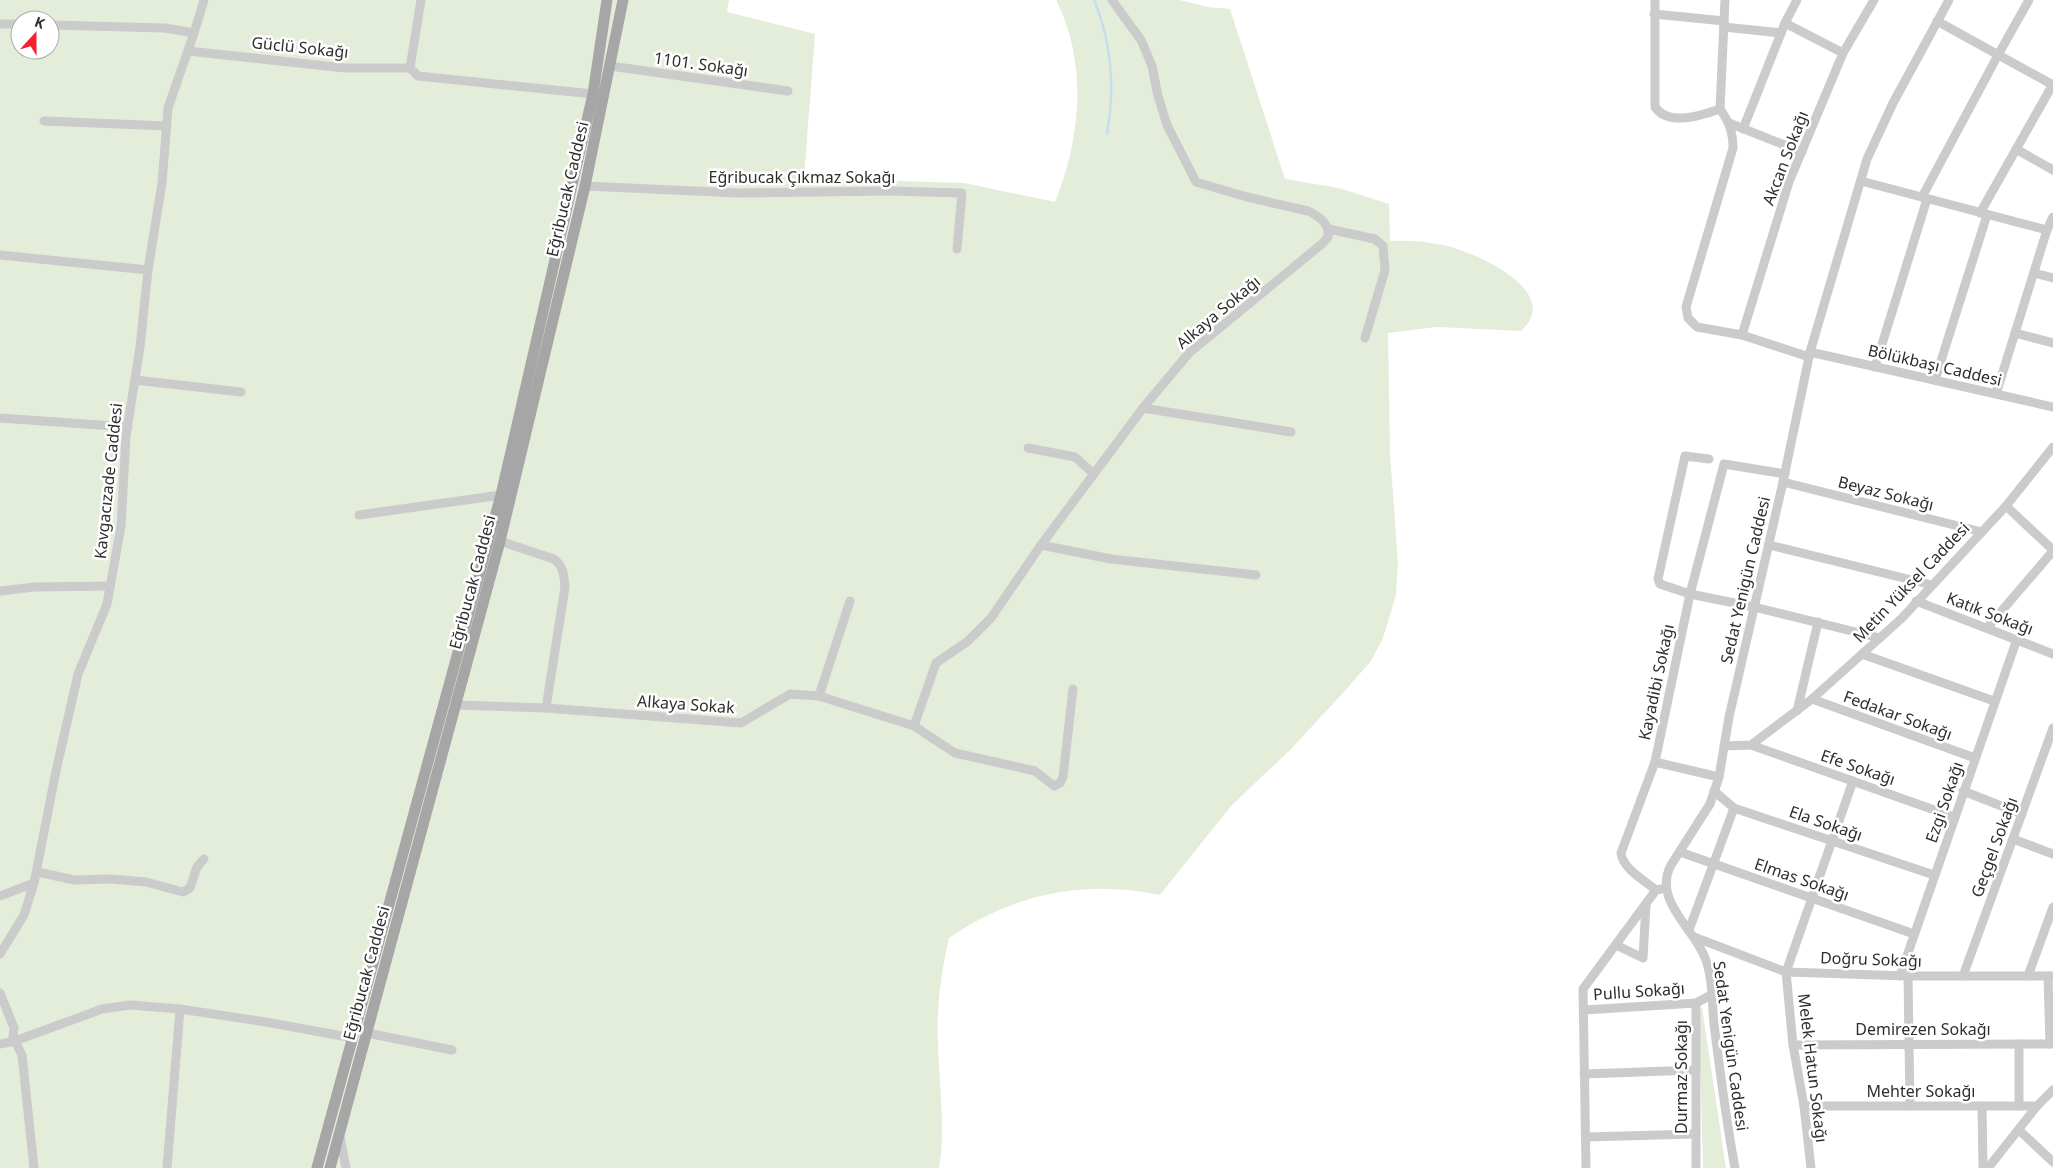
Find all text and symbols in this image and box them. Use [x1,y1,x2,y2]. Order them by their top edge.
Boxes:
north arrow [10,10,60,60]
text: K [32,12,48,33]
street label: Güclü Sokağı [250,31,350,63]
street label: 1101. Sokağı [652,46,750,82]
street label: Akcan Sokağı [1757,108,1813,208]
street label: Eğribucak Caddesi [541,119,593,259]
street label: Eğribucak Çıkmaz Sokağı [709,166,895,188]
street label: Alkaya Sokağı [1171,270,1265,354]
street label: Bölükbaşı Caddesi [1866,339,2004,391]
street label: Kavgacızade Caddesi [89,402,127,560]
street label: Beyaz Sokağı [1836,470,1936,516]
street label: Sedat Yenigün Caddesi [1715,494,1775,666]
street label: Eğribucak Caddesi [443,512,501,652]
street label: Metin Yüksel Caddesi [1848,517,1974,647]
street label: Katık Sokağı [1943,586,2037,640]
street label: Kayadibi Sokağı [1633,622,1679,742]
street label: Fedakar Sokağı [1840,685,1956,745]
street label: Alkaya Sokak [637,690,736,718]
street label: Efe Sokağı [1818,744,1898,790]
street label: Ezgi Sokağı [1920,758,1968,846]
street label: Geçgel Sokağı [1966,794,2022,900]
street label: Ela Sokağı [1786,800,1866,846]
street label: Elmas Sokağı [1752,853,1852,905]
street label: Eğribucak Caddesi [337,903,395,1043]
street label: Doğru Sokağı [1820,946,1922,972]
street label: Sedat Yenigün Caddesi [1708,960,1754,1132]
street label: Pullu Sokağı [1592,977,1686,1005]
street label: Melek Hatun Sokağı [1793,992,1833,1144]
street label: Demirezen Sokağı [1855,1018,1991,1040]
street label: Durmaz Sokağı [1670,1020,1692,1134]
street label: Mehter Sokağı [1867,1080,1975,1102]

